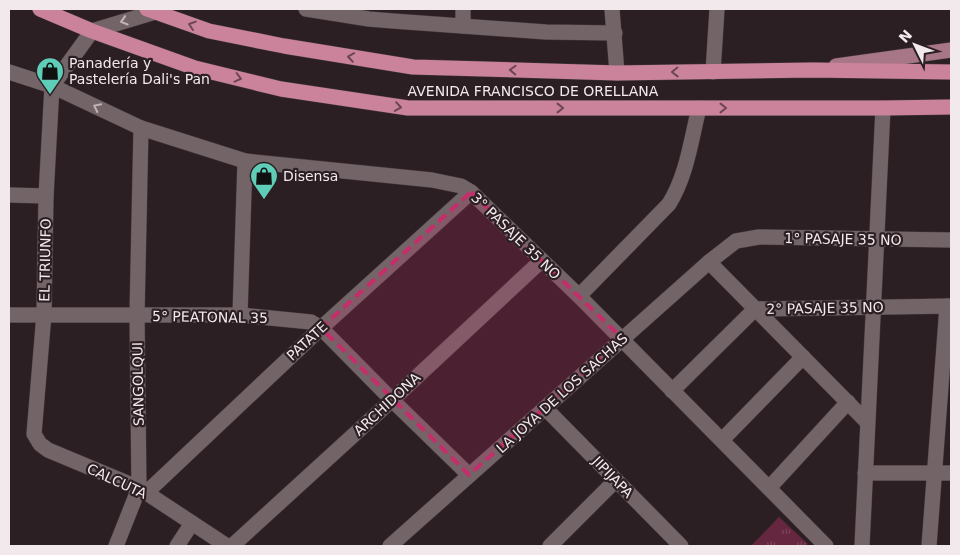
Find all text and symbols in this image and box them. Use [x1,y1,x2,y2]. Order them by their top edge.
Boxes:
one-way arrow [120,16,128,26]
north arrow [890,20,940,70]
one-way arrow [188,21,197,31]
text: N [895,27,915,46]
one-way arrow [347,52,355,63]
place label: Panadería y Pastelería Dali's Pan [69,55,210,87]
shop icon: Panadería y Pastelería Dali's Pan [35,56,65,95]
one-way arrow [509,65,516,75]
one-way arrow [671,67,679,77]
one-way arrow [234,72,243,83]
street label: AVENIDA FRANCISCO DE ORELLANA [408,83,659,99]
one-way arrow [394,101,402,111]
one-way arrow [557,103,565,113]
one-way arrow [720,103,727,113]
one-way arrow [93,104,102,114]
shop icon: Disensa [249,161,279,200]
place label: Disensa [283,168,338,184]
street label: 3° PASAJE 35 NO [468,189,564,283]
street label: EL TRIUNFO [36,218,54,302]
street label: 1° PASAJE 35 NO [784,230,902,248]
street label: 2° PASAJE 35 NO [766,299,884,317]
street label: 5° PEATONAL 35 [152,308,268,326]
street label: PATATE [283,318,331,364]
street label: LA JOYA DE LOS SACHAS [493,330,631,456]
street label: SANGOLQUI [129,342,147,426]
street label: ARCHIDONA [351,369,424,439]
street label: JIPIJAPA [589,452,637,501]
street label: CALCUTA [85,460,150,502]

